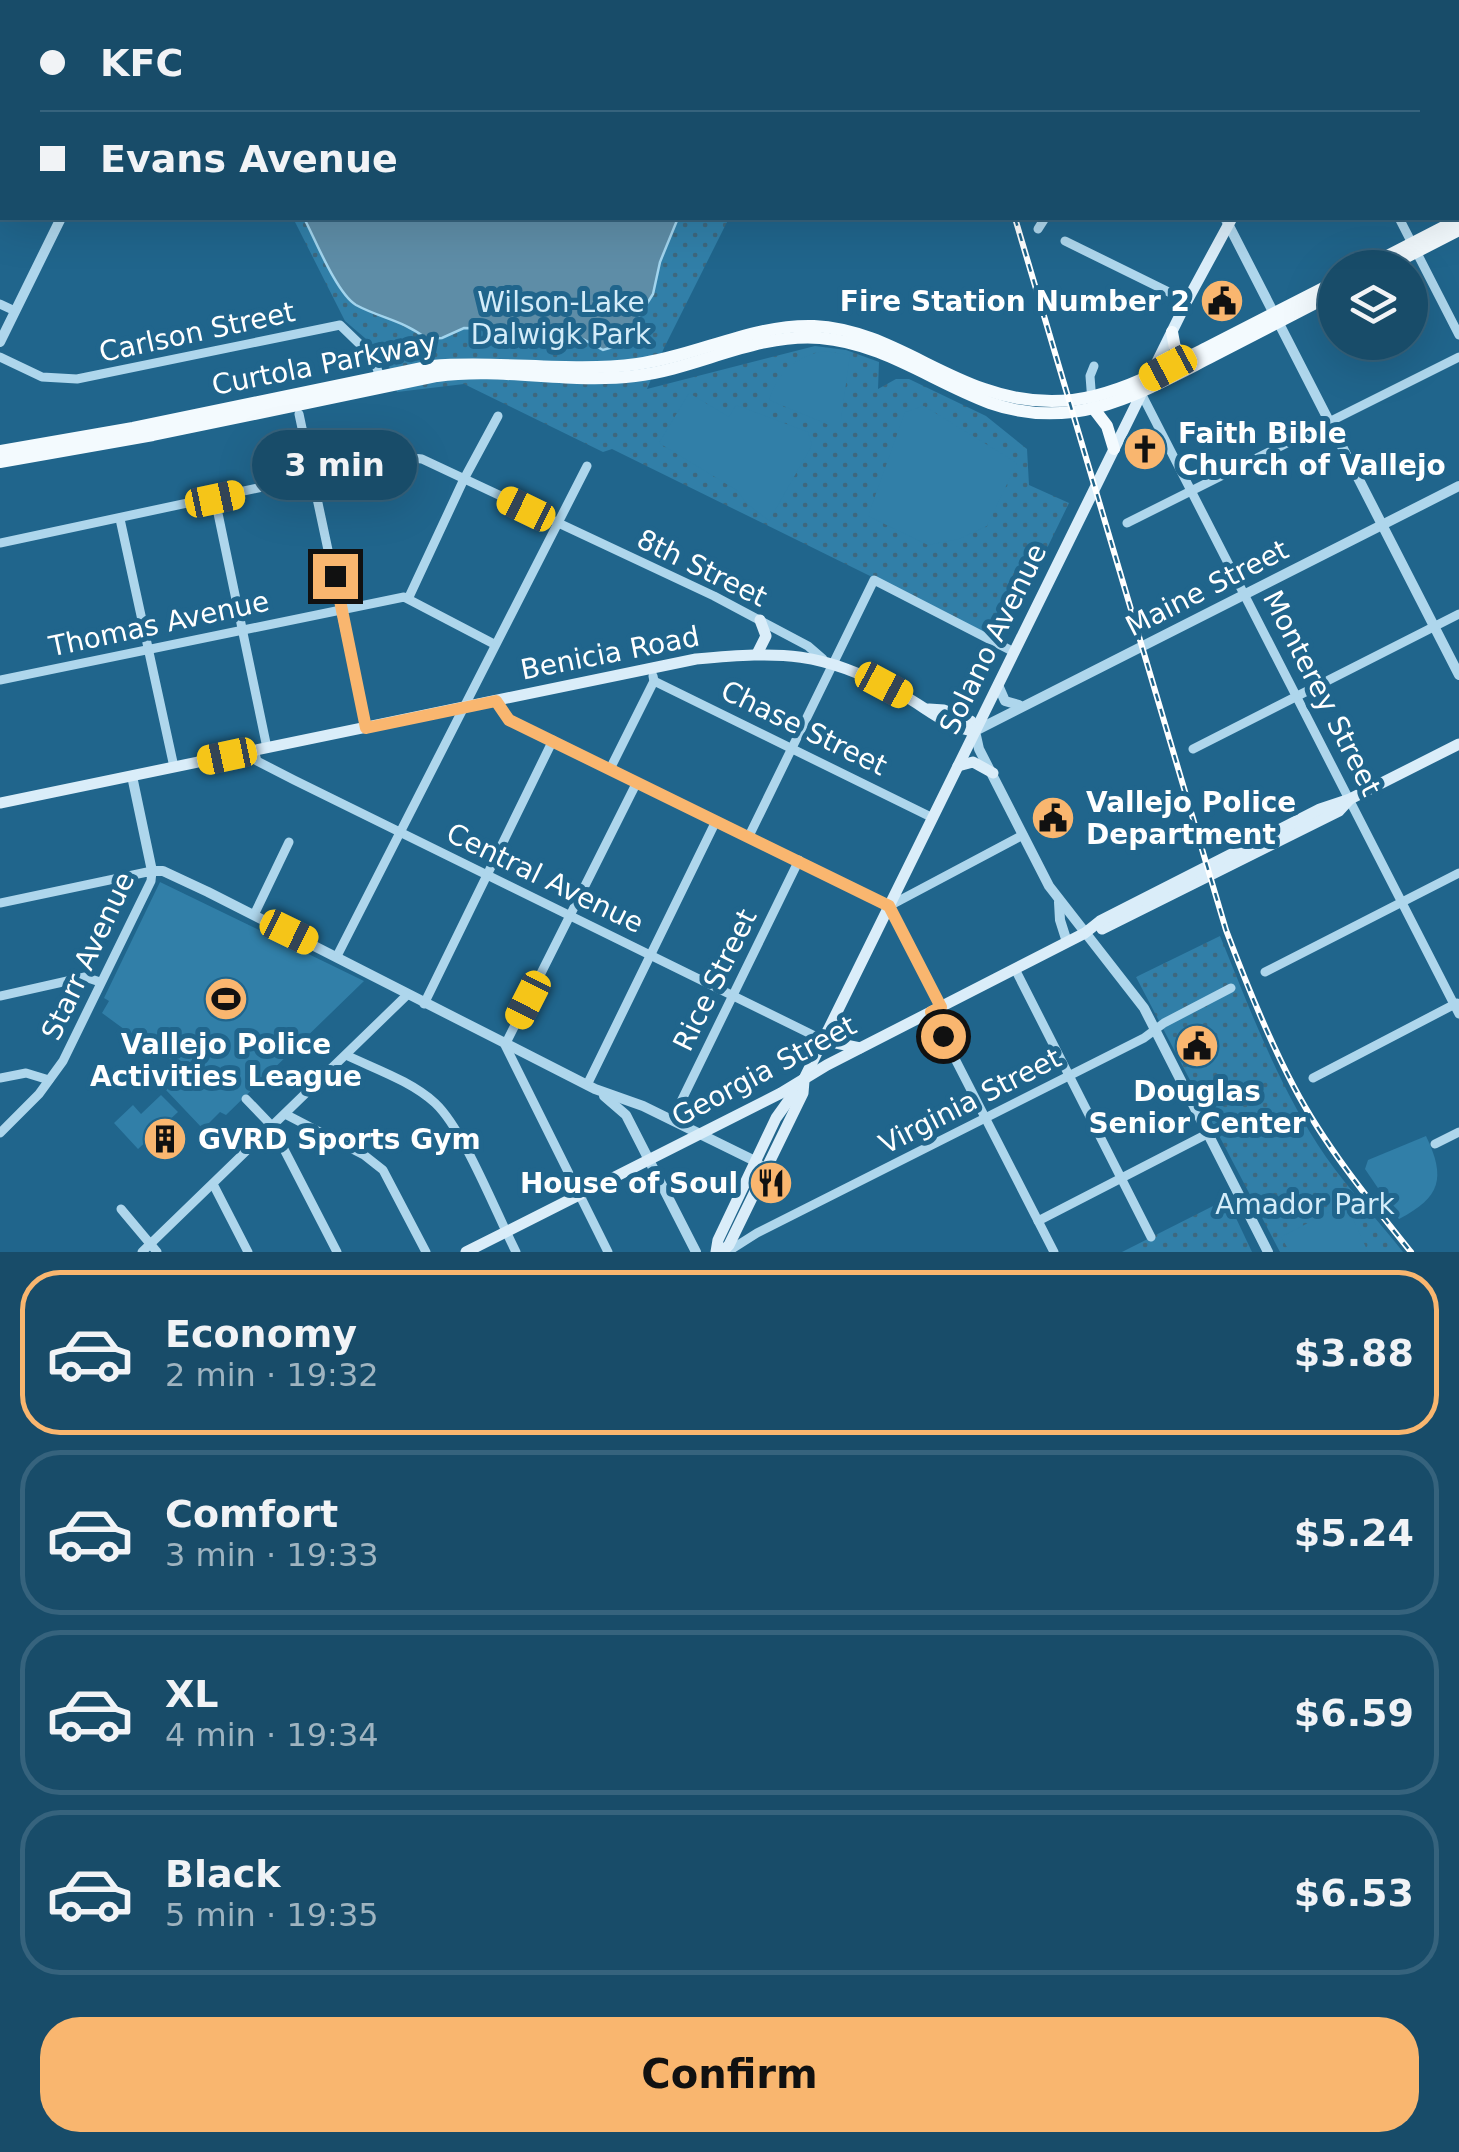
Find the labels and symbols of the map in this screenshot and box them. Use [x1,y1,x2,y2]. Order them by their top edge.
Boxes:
public building icon: Fire Station Number 2 [1199,278,1245,324]
place label: Fire Station Number 2 [840,285,1190,318]
park label: Wilson-Lake Dalwigk Park [471,286,652,351]
street label: Carlson Street [96,295,298,369]
street label: Curtola Parkway [209,326,439,402]
car [1134,341,1202,395]
place label: Faith Bible Church of Vallejo [1178,417,1446,482]
church icon: Faith Bible Church of Vallejo [1122,426,1168,472]
callout: 3 min [252,431,418,501]
car [183,478,247,520]
car [492,482,560,536]
street label: 8th Street [632,522,772,614]
street label: Maine Street [1120,533,1294,643]
street label: Solano Avenue [933,538,1053,740]
route end [313,554,358,599]
street label: Thomas Avenue [45,585,272,664]
street label: Monterey Street [1256,585,1388,801]
street label: Benicia Road [518,619,702,687]
car [850,658,918,712]
street label: Chase Street [716,674,892,782]
car [195,735,259,777]
place label: Vallejo Police Department [1086,786,1296,851]
public building icon: Vallejo Police Department [1030,795,1076,841]
street label: Central Avenue [441,816,649,940]
street label: Starr Avenue [35,867,141,1045]
street label: Rice Street [666,904,764,1056]
car [255,905,323,959]
car [501,966,555,1034]
sports icon: Vallejo Police Activities League [203,976,249,1022]
street label: Georgia Street [666,1009,862,1133]
route start [921,1014,966,1059]
public building icon: Douglas Senior Center [1174,1023,1220,1069]
place label: Vallejo Police Activities League [90,1028,362,1093]
street label: Virginia Street [874,1041,1066,1161]
place label: Douglas Senior Center [1088,1075,1306,1140]
building icon: GVRD Sports Gym [142,1116,188,1162]
place label: GVRD Sports Gym [198,1123,481,1156]
restaurant icon: House of Soul [748,1160,794,1206]
place label: House of Soul [520,1167,738,1200]
park label: Amador Park [1215,1188,1395,1221]

